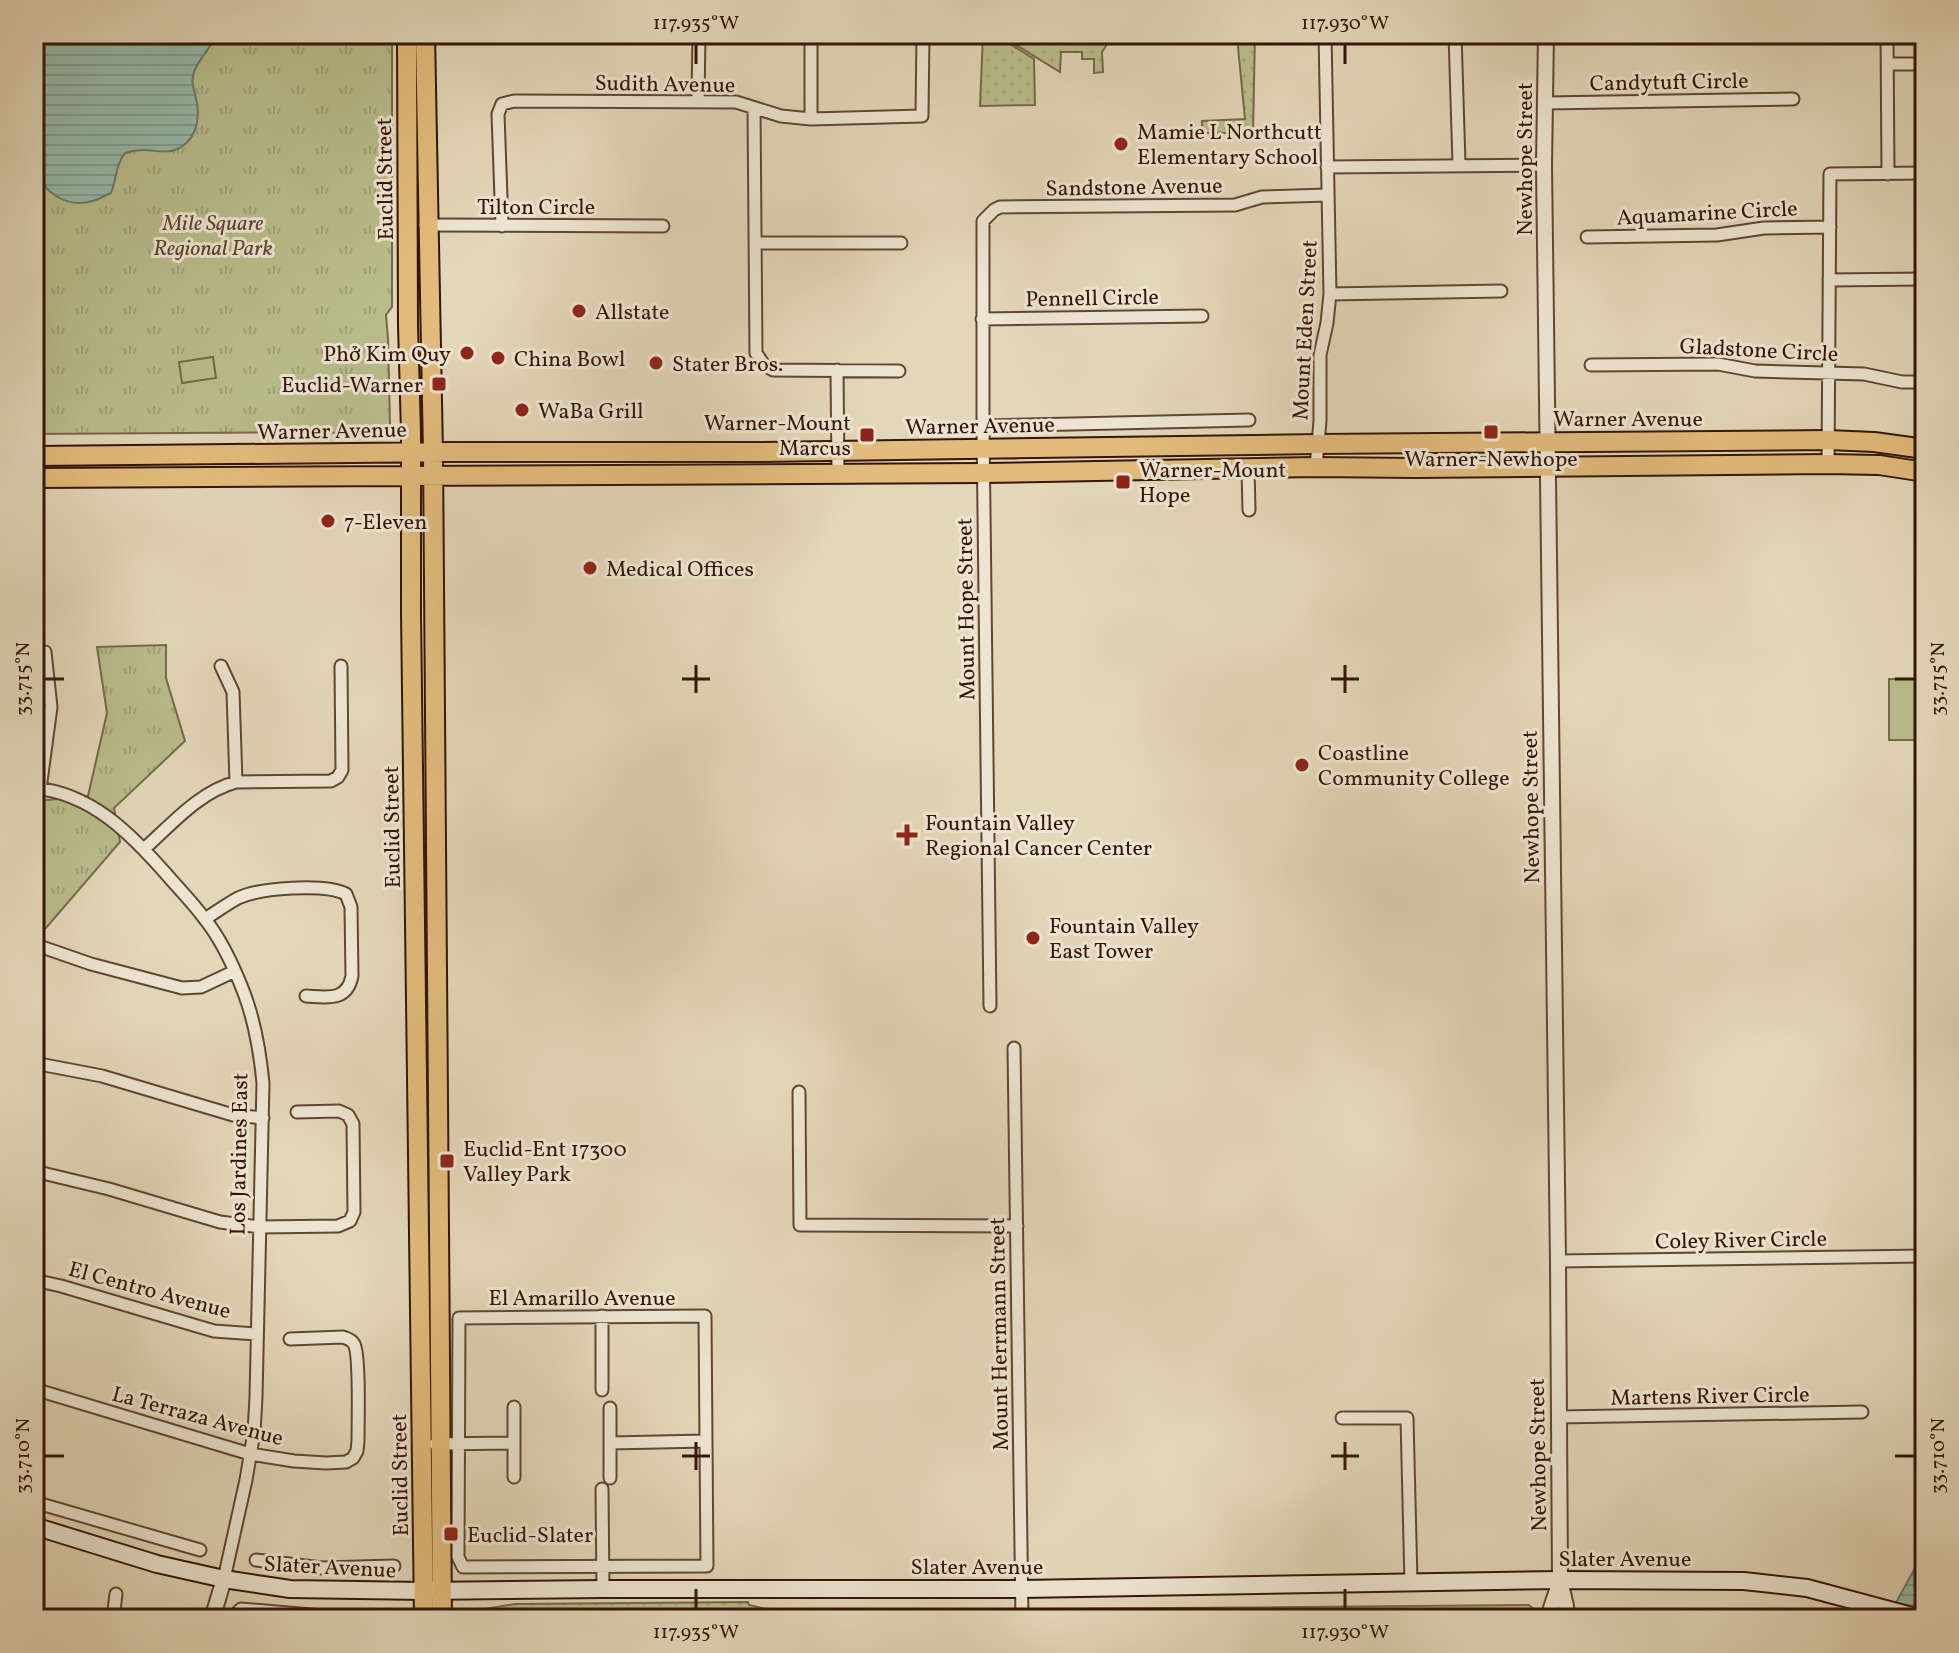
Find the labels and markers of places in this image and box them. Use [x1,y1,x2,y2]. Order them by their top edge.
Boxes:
place label: Mamie L Northcutt Elementary School [1137,118,1322,174]
marker: Mamie L Northcutt Elementary School [1112,135,1130,153]
place label: Allstate [595,298,669,329]
marker: Allstate [570,302,588,320]
place label: Phở Kim Quy [323,340,451,371]
marker: Phở Kim Quy [458,344,476,362]
place label: China Bowl [514,345,625,376]
marker: China Bowl [489,349,507,367]
place label: Stater Bros. [672,350,783,381]
marker: Stater Bros. [647,354,665,372]
place label: Euclid-Warner [281,371,423,402]
marker: Euclid-Warner [430,375,448,393]
place label: WaBa Grill [538,397,644,428]
marker: WaBa Grill [513,401,531,419]
place label: Warner-Mount Marcus [704,409,851,465]
marker: Warner-Newhope [1482,423,1500,441]
marker: Warner-Mount Marcus [858,426,876,444]
place label: Warner-Newhope [1404,445,1578,476]
place label: Warner-Mount Hope [1139,456,1287,512]
marker: Warner-Mount Hope [1114,473,1132,491]
place label: 7-Eleven [344,508,427,539]
marker: 7-Eleven [319,512,337,530]
place label: Medical Offices [606,555,754,586]
marker: Medical Offices [581,559,599,577]
place label: Coastline Community College [1318,739,1510,795]
marker: Coastline Community College [1293,756,1311,774]
place label: Fountain Valley Regional Cancer Center [925,809,1152,865]
marker: Fountain Valley Regional Cancer Center [896,824,918,846]
place label: Fountain Valley East Tower [1049,912,1199,968]
marker: Fountain Valley East Tower [1024,929,1042,947]
place label: Euclid-Ent 17300 Valley Park [463,1135,627,1191]
marker: Euclid-Ent 17300 Valley Park [438,1152,456,1170]
place label: Euclid-Slater [467,1521,593,1552]
marker: Euclid-Slater [442,1525,460,1543]

